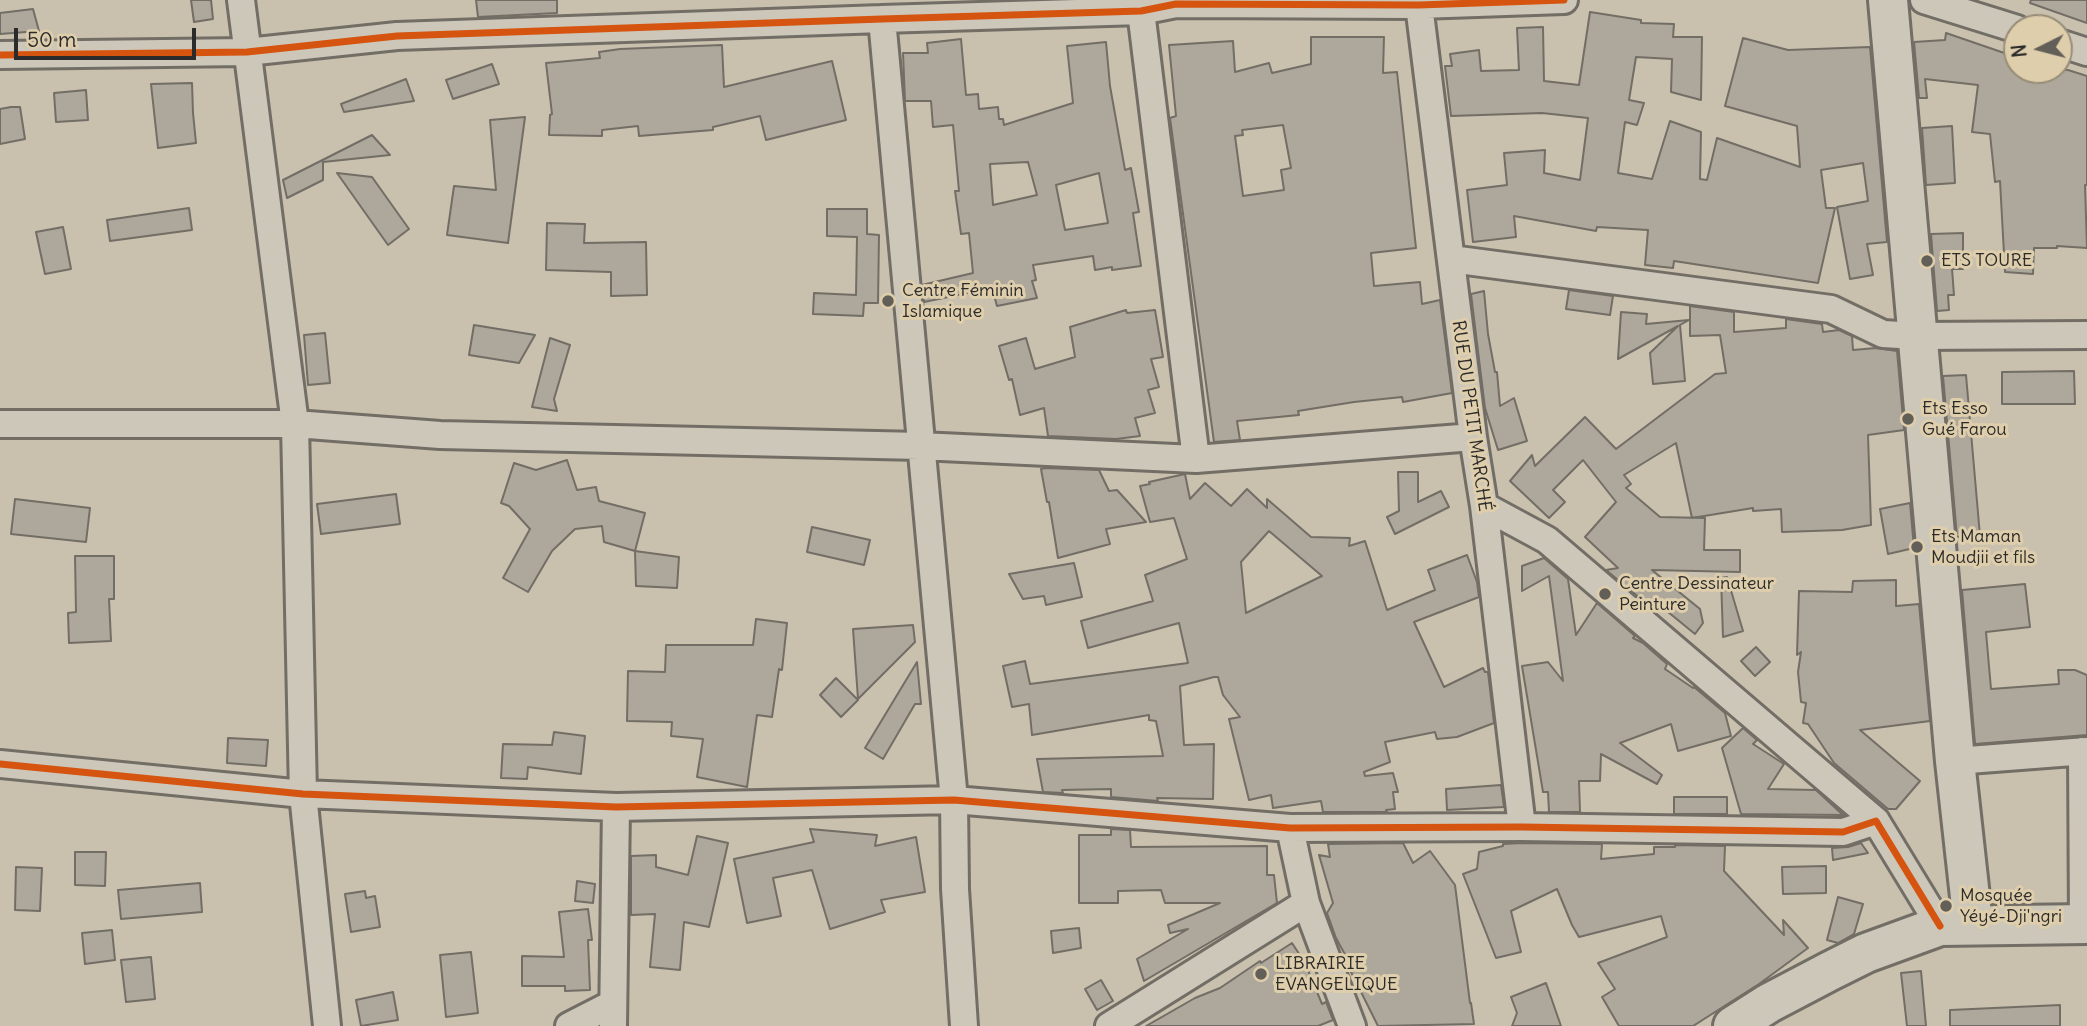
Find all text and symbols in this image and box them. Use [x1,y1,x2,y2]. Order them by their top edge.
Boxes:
scale bar [18,14,200,58]
north arrow [2003,14,2073,84]
text: 50 m [27,26,76,53]
text: N [2006,43,2032,59]
place label: ETS TOURE [1941,250,2032,272]
marker: ETS TOURE [1919,253,1935,269]
place label: Centre Féminin Islamique [902,280,1024,322]
marker: Centre Féminin Islamique [880,293,896,309]
street label: RUE DU PETIT MARCHÉ [1447,319,1495,513]
place label: Ets Esso Gué Farou [1922,398,2007,440]
marker: Ets Esso Gué Farou [1900,411,1916,427]
place label: Ets Maman Moudjii et fils [1931,526,2035,568]
marker: Ets Maman Moudjii et fils [1909,539,1925,555]
place label: Centre Dessinateur Peinture [1619,573,1774,616]
marker: Centre Dessinateur Peinture [1597,586,1613,602]
place label: Mosquée Yéyé-Dji'ngri [1960,885,2062,928]
marker: Mosquée Yéyé-Dji'ngri [1938,898,1954,914]
place label: LIBRAIRIE EVANGELIQUE [1275,953,1398,996]
marker: LIBRAIRIE EVANGELIQUE [1253,966,1269,982]

